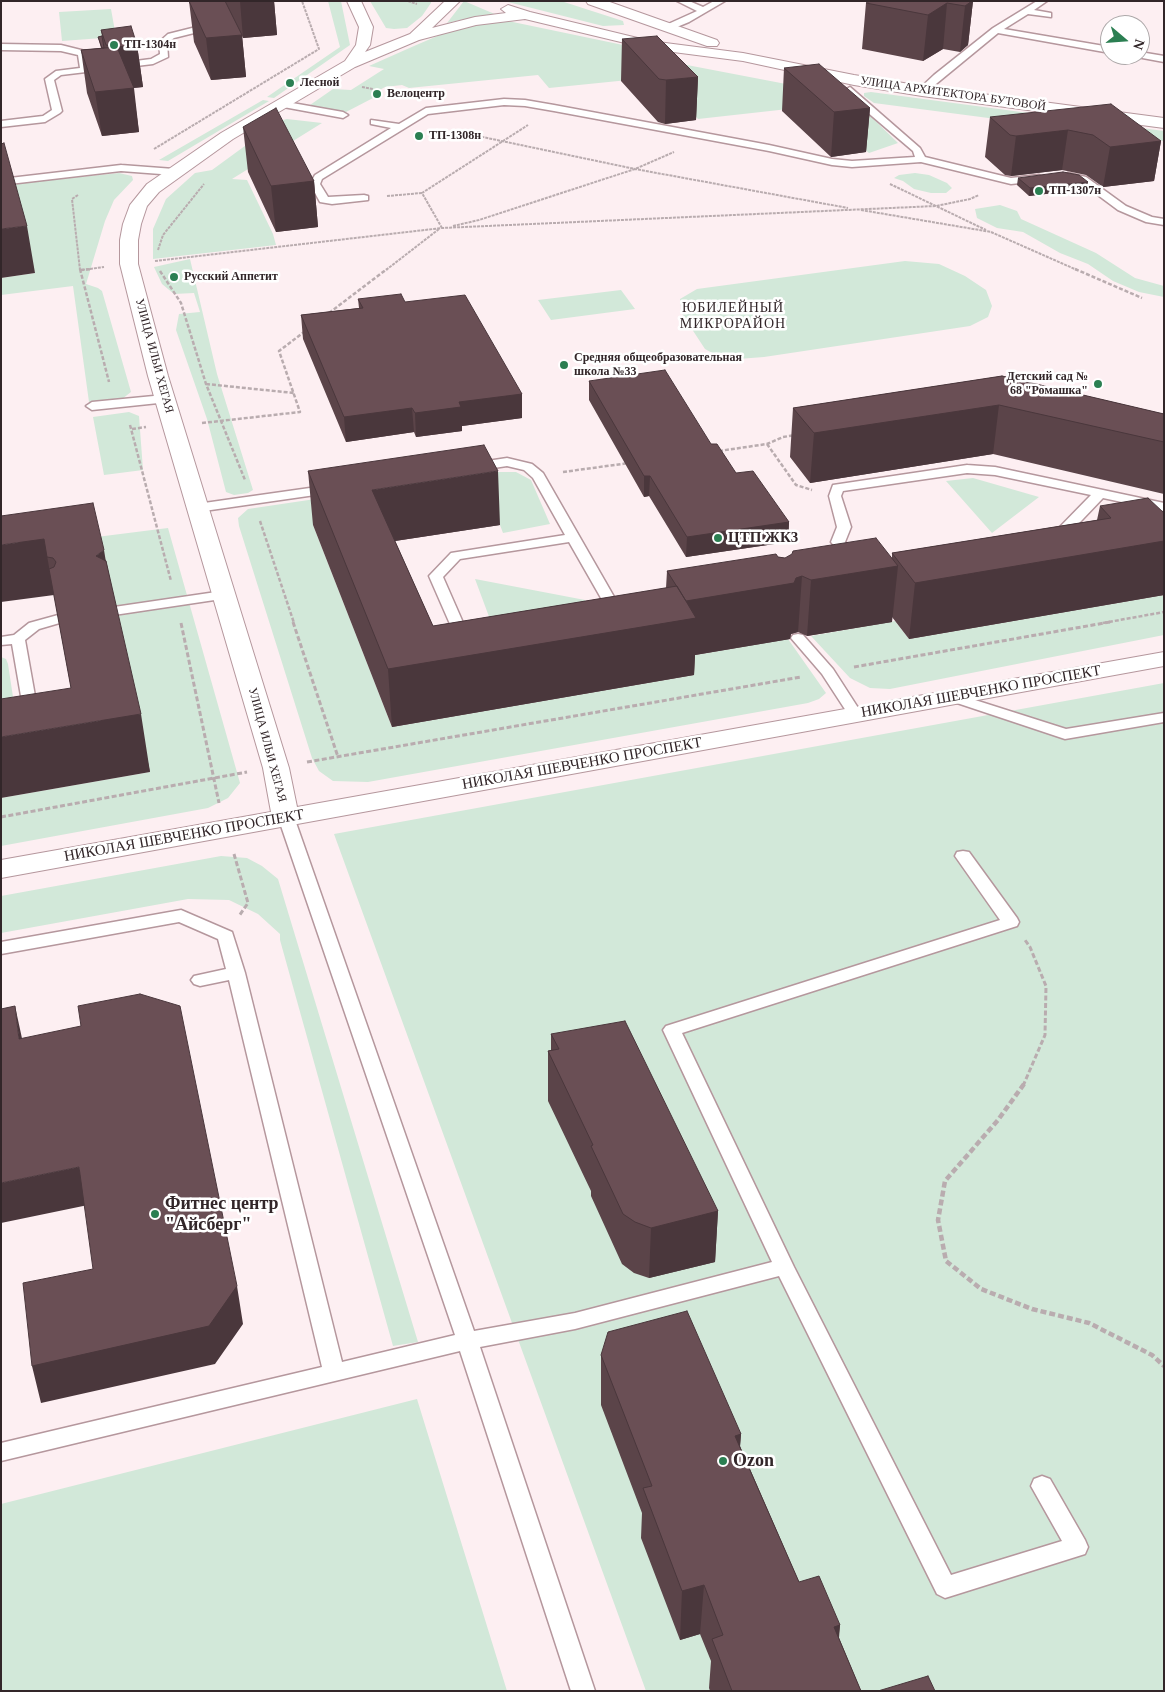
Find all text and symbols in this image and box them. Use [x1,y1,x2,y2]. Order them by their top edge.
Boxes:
north arrow [1100,15,1150,65]
text: N [1130,37,1147,52]
place label: ТП-1304н [124,38,176,52]
marker: ТП-1304н [108,39,120,51]
street label: УЛИЦА АРХИТЕКТОРА БУТОВОЙ [859,74,1047,114]
place label: Лесной [300,76,339,90]
marker: Лесной [284,77,296,89]
place label: Велоцентр [387,87,445,101]
marker: Велоцентр [371,88,383,100]
place label: ТП-1308н [429,129,481,143]
marker: ТП-1308н [413,130,425,142]
place label: ТП-1307н [1049,184,1101,198]
marker: ТП-1307н [1033,185,1045,197]
place label: Русский Аппетит [184,270,278,284]
marker: Русский Аппетит [168,271,180,283]
street label: УЛИЦА ИЛЬИ ХЕГАЯ [132,297,176,415]
district label: ЮБИЛЕЙНЫЙ МИКРОРАЙОН [679,300,787,332]
place label: Средняя общеобразовательная школа №33 [574,351,742,379]
marker: Средняя общеобразовательная школа №33 [558,359,570,371]
place label: Детский сад № 68 "Ромашка" [1007,370,1088,398]
marker: Детский сад № 68 "Ромашка" [1092,378,1104,390]
place label: ЦТП ЖК3 [728,529,798,547]
marker: ЦТП ЖК3 [712,532,724,544]
street label: НИКОЛАЯ ШЕВЧЕНКО ПРОСПЕКТ [860,662,1102,722]
street label: УЛИЦА ИЛЬИ ХЕГАЯ [245,686,289,804]
street label: НИКОЛАЯ ШЕВЧЕНКО ПРОСПЕКТ [461,734,703,794]
street label: НИКОЛАЯ ШЕВЧЕНКО ПРОСПЕКТ [63,806,305,866]
place label: Фитнес центр "Айсберг" [165,1193,279,1236]
marker: Фитнес центр "Айсберг" [149,1208,161,1220]
place label: Ozon [733,1450,774,1472]
marker: Ozon [717,1455,729,1467]

